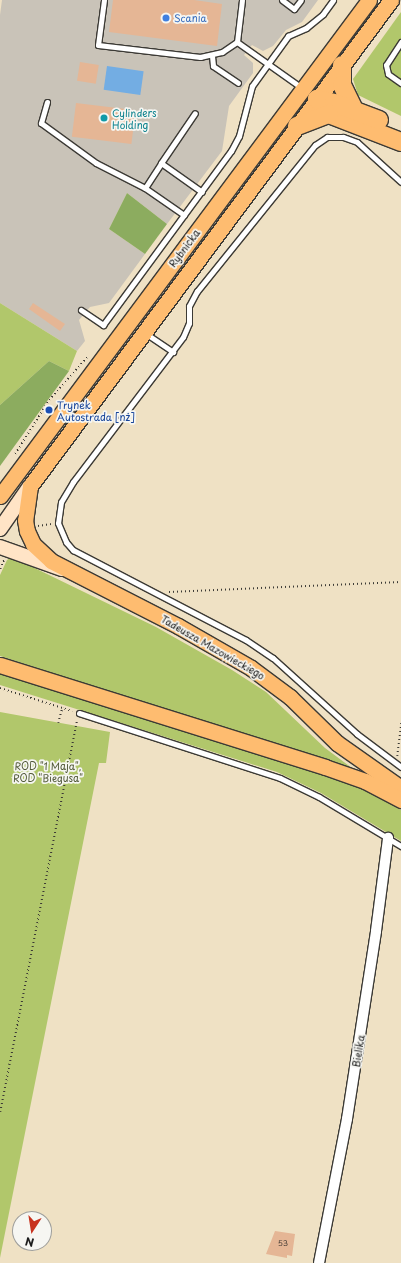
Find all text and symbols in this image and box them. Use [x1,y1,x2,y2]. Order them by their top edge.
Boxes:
place label: Scania [174,12,207,24]
marker: Scania [161,13,171,23]
place label: Cylinders Holding [112,106,157,130]
marker: Cylinders Holding [99,113,109,123]
street label: Rybnicka [166,227,202,269]
place label: Trynek Autostrada [nż] [57,398,135,422]
marker: Trynek Autostrada [nż] [44,405,54,415]
street label: Tadeusza Mazowieckiego [159,612,267,682]
park label: ROD "1 Maja", ROD "Biegusa" [12,759,84,782]
street label: Bielika [350,1034,366,1068]
north arrow [12,1211,52,1251]
text: N [24,1233,36,1251]
house number: 53 [278,1239,288,1249]

